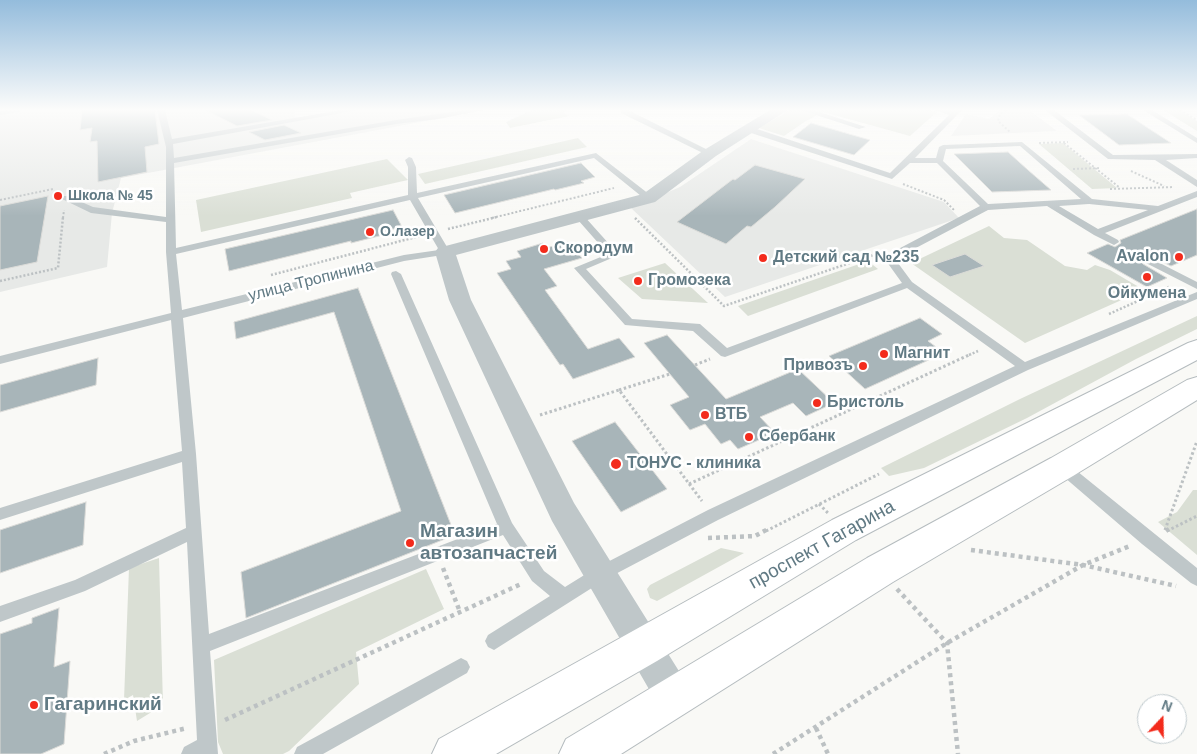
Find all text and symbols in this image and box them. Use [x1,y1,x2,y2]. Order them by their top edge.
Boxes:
place label: Школа № 45 [68,188,153,204]
marker: Школа № 45 [52,190,64,202]
place label: О.лазер [380,224,435,240]
marker: О.лазер [364,226,376,238]
place label: Скородум [554,239,633,259]
marker: Скородум [538,243,550,255]
place label: Avalon [1116,247,1169,267]
place label: Детский сад №235 [773,248,919,268]
marker: Avalon [1173,251,1185,263]
marker: Детский сад №235 [757,252,769,264]
street label: улица Тропинина [246,256,376,306]
place label: Громозека [648,271,731,291]
marker: Ойкумена [1141,271,1153,283]
marker: Громозека [632,275,644,287]
place label: Ойкумена [1108,284,1186,304]
place label: Магнит [894,344,950,364]
marker: Магнит [878,348,890,360]
place label: Привозъ [783,356,853,376]
marker: Привозъ [857,360,869,372]
place label: Бристоль [827,393,904,413]
marker: Бристоль [811,397,823,409]
place label: ВТБ [715,405,747,425]
marker: ВТБ [699,409,711,421]
place label: Сбербанк [759,427,835,447]
marker: Сбербанк [743,431,755,443]
place label: ТОНУС - клиника [627,454,761,474]
marker: ТОНУС - клиника [609,457,623,471]
street label: проспект Гагарина [745,495,899,595]
place label: Магазин автозапчастей [420,521,557,565]
marker: Магазин автозапчастей [404,537,416,549]
place label: Гагаринский [44,694,162,716]
north arrow [1137,694,1187,744]
text: N [1159,697,1175,715]
marker: Гагаринский [28,699,40,711]

